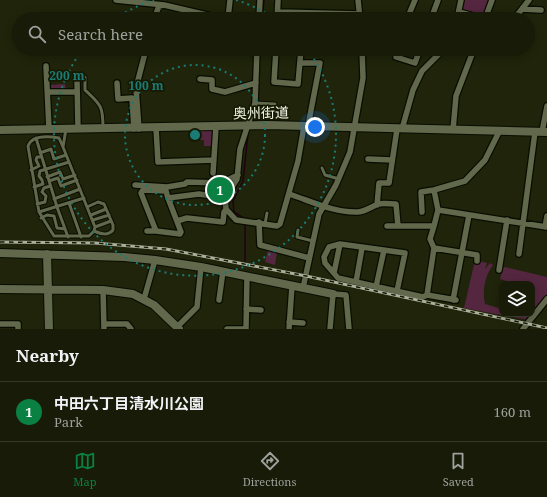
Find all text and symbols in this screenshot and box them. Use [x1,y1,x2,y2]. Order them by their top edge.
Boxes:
search box [12,12,535,56]
icon: search [26,23,48,45]
text: Search here [58,24,143,44]
text: 200 m [49,67,85,84]
text: 100 m [128,77,164,94]
street label: 奥州街道 [233,103,289,122]
your location [305,117,325,137]
centre of rings [188,128,202,142]
pin: 1 [207,175,233,205]
map controls [499,281,535,317]
button: layers [499,281,535,317]
text: Nearby [16,344,79,367]
text: 中田六丁目清水川公園 [54,393,204,413]
text: 1 [25,403,33,421]
text: 160 m [494,403,531,421]
text: Park [54,413,83,431]
tab: Map [73,450,96,489]
tab: Directions [243,450,296,489]
tab: Saved [443,450,474,489]

